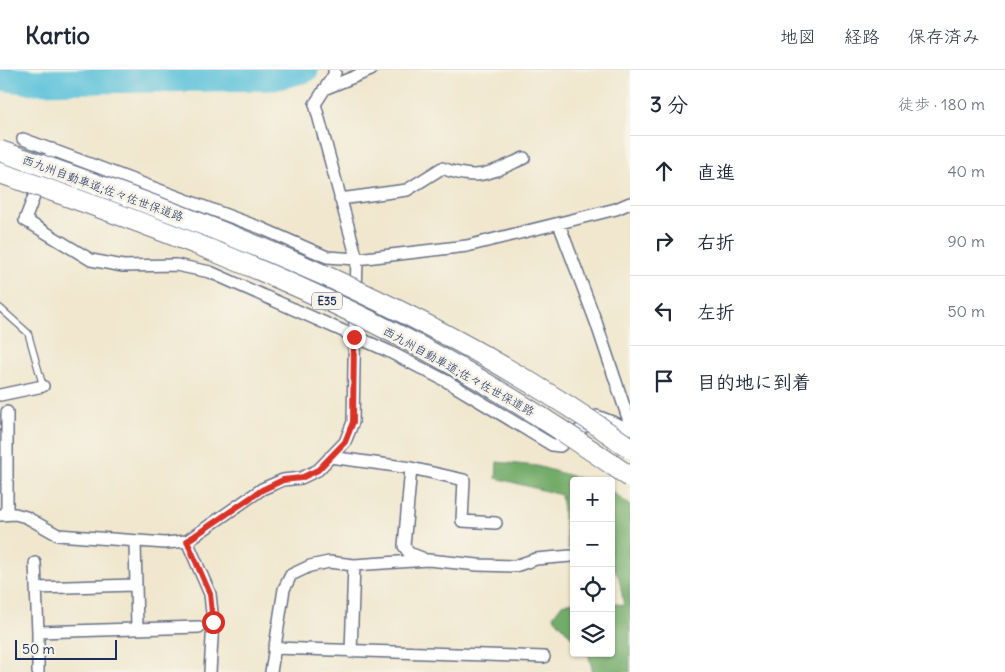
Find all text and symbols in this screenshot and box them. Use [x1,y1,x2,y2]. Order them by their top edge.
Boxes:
text: Kartio [25,20,90,50]
text: 地図 [780,25,816,48]
text: 経路 [844,25,880,48]
text: 保存済み [908,25,980,48]
text: 3 分 [650,91,688,118]
text: 徒歩 · 180 m [898,94,985,114]
street label: 西九州自動車道;佐々佐世保道路 [20,152,186,224]
icon: ahead [650,157,678,185]
text: 直進 [697,160,735,184]
text: 40 m [947,161,985,181]
icon: right [650,227,678,255]
text: 右折 [697,230,735,254]
text: 90 m [947,231,985,251]
road number: E35 [312,292,342,310]
icon: left [650,297,678,325]
text: 左折 [697,300,735,324]
text: 50 m [947,301,985,321]
street label: 西九州自動車道;佐々佐世保道路 [381,323,537,419]
route end [343,326,366,349]
icon: arrive [650,367,678,395]
text: 目的地に到着 [697,370,811,394]
map controls [570,477,615,657]
button: + [570,477,615,522]
button: − [570,522,615,567]
button: locate [570,567,615,612]
route start [202,611,225,634]
button: layers [570,612,615,657]
scale bar [15,637,118,660]
text: 50 m [22,640,55,658]

